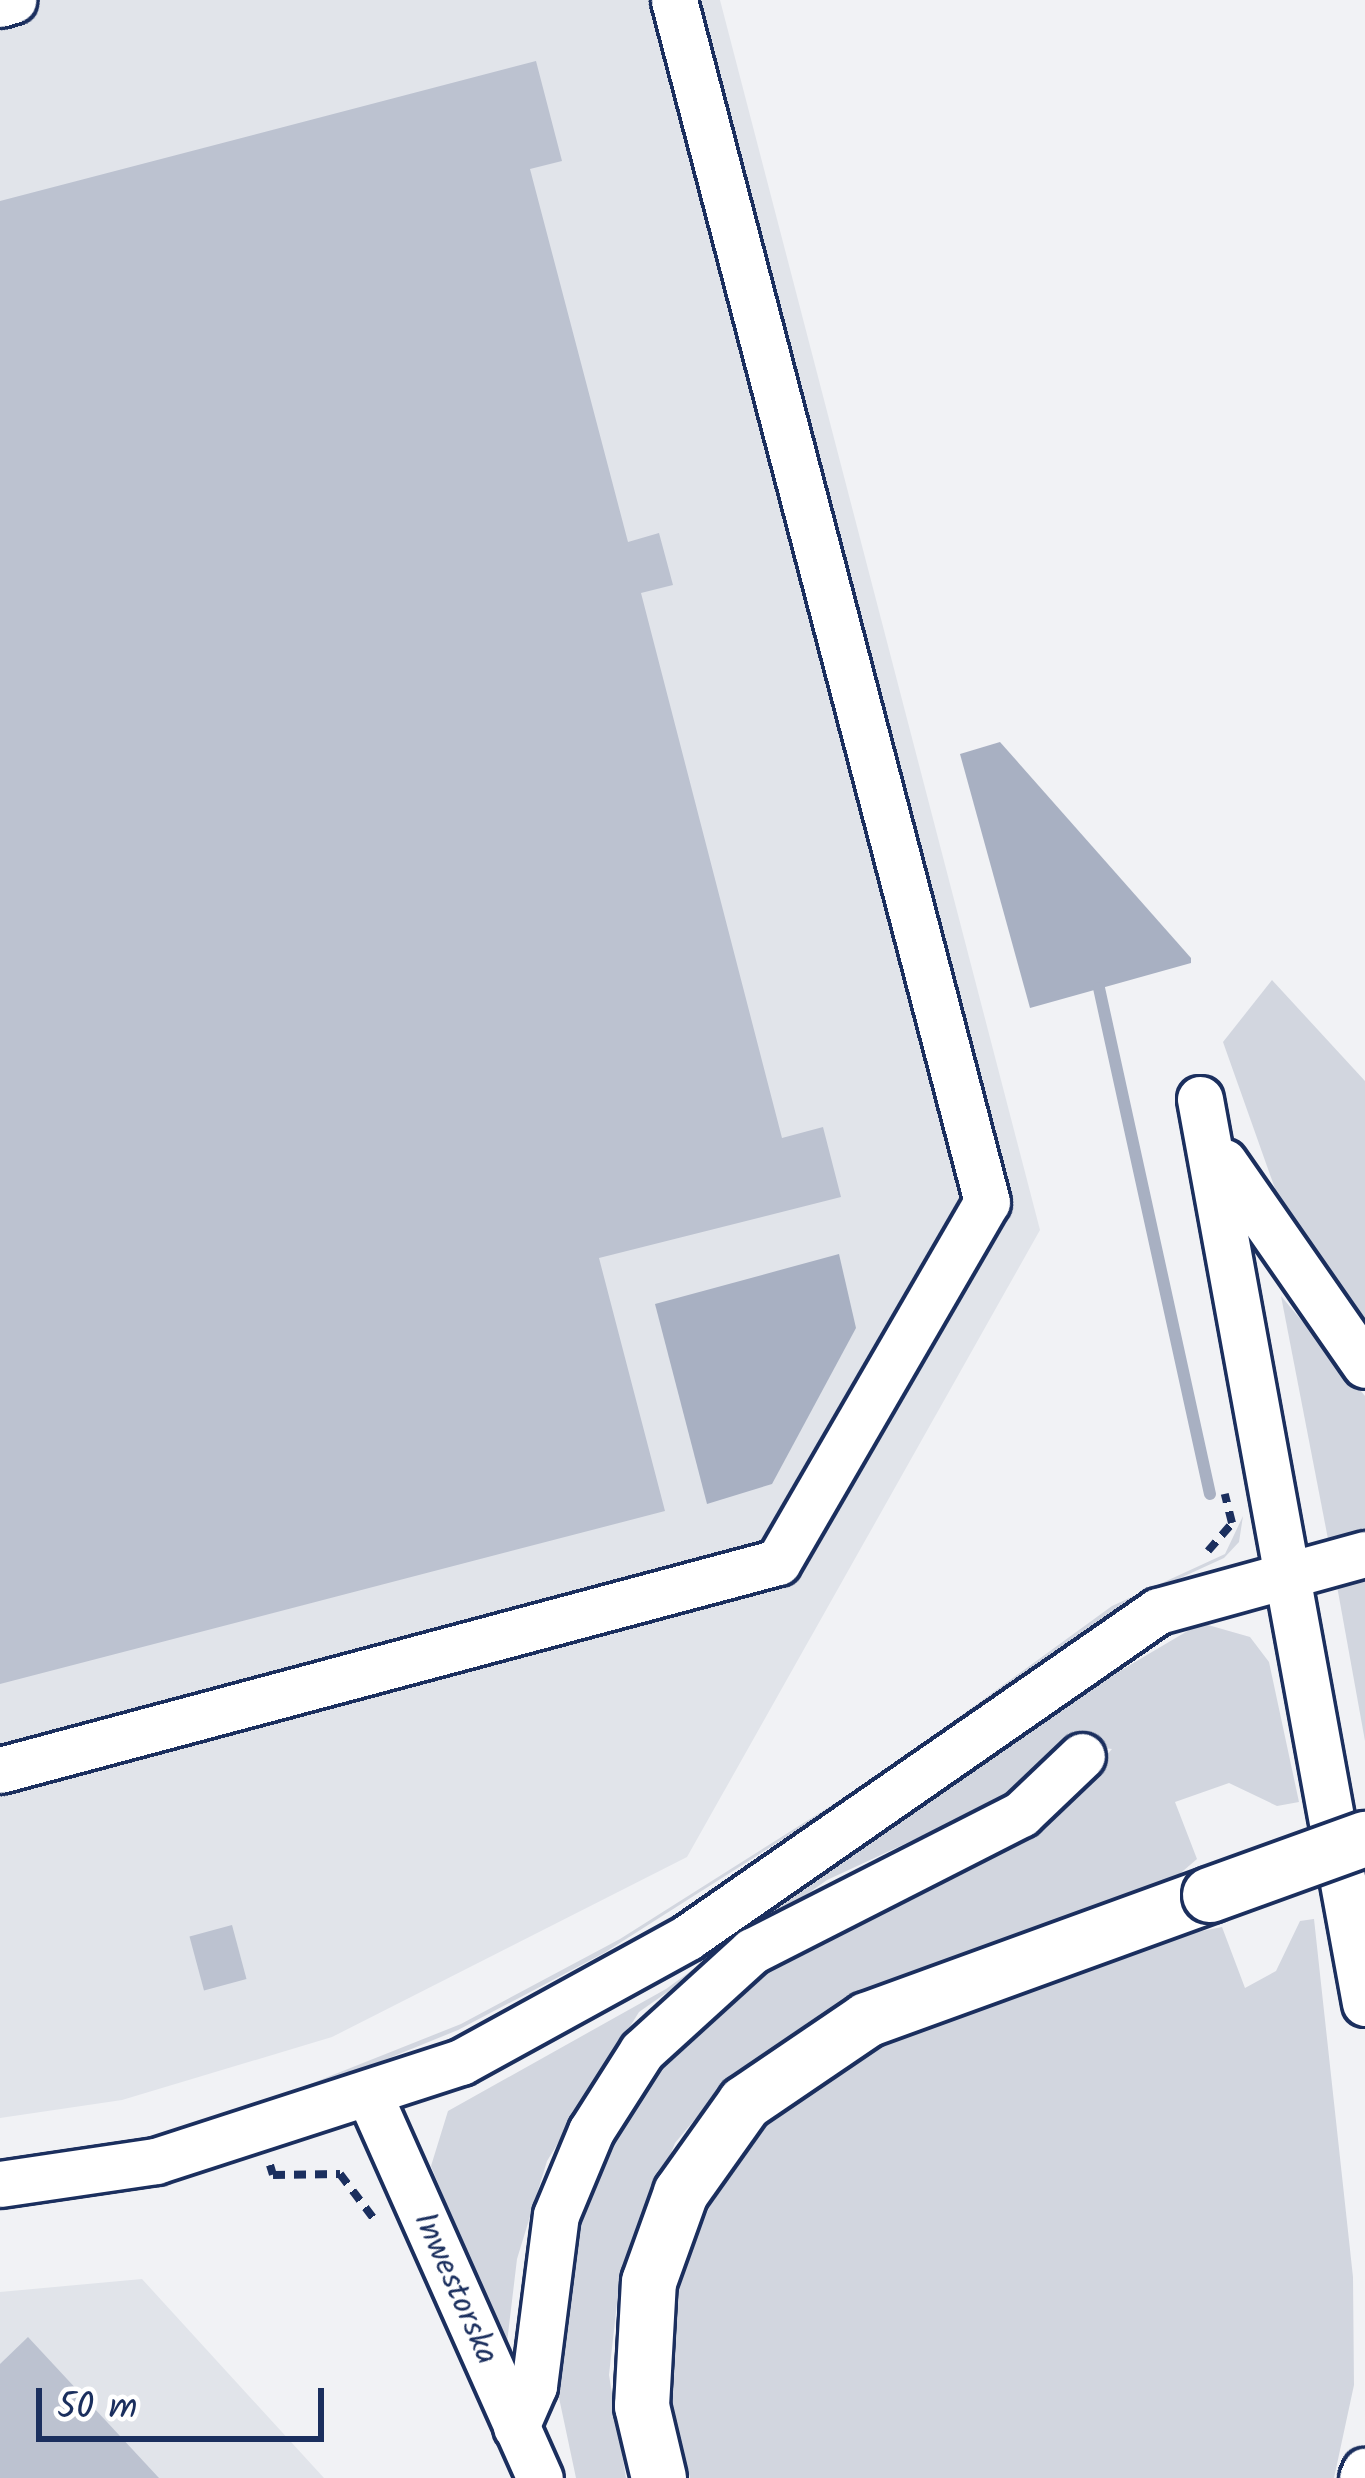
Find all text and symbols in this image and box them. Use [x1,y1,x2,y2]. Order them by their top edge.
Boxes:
street label: Inwestorska [403,2207,505,2371]
scale bar [42,2364,330,2438]
text: 50 m [57,2380,137,2437]

